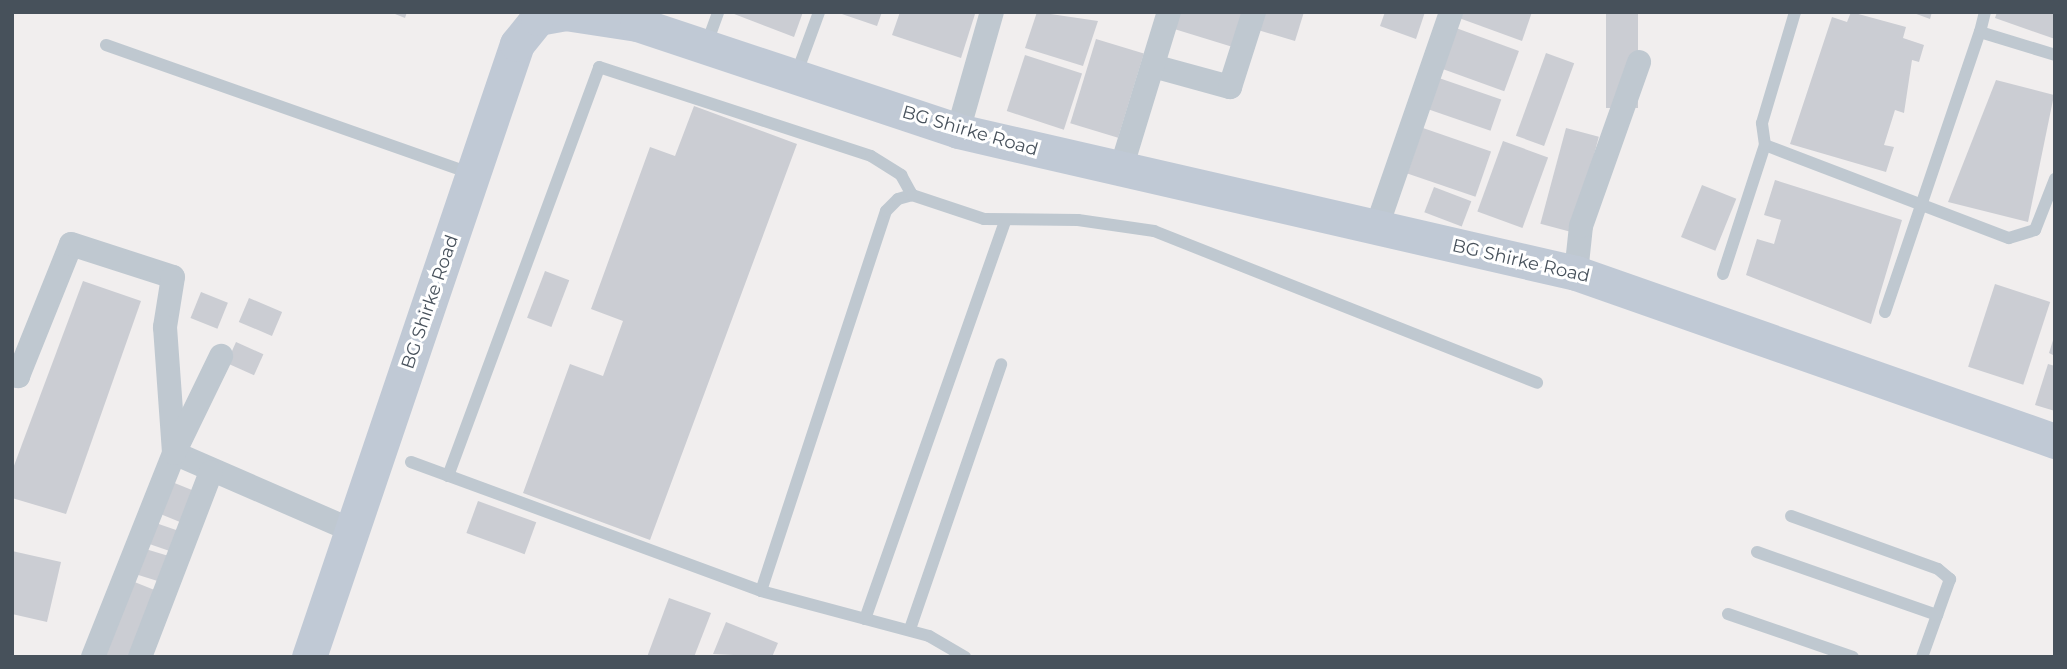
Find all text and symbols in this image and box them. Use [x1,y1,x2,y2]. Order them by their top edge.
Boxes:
street label: BG Shirke Road [900,101,1040,161]
street label: BG Shirke Road [397,232,463,372]
street label: BG Shirke Road [1450,235,1592,287]

